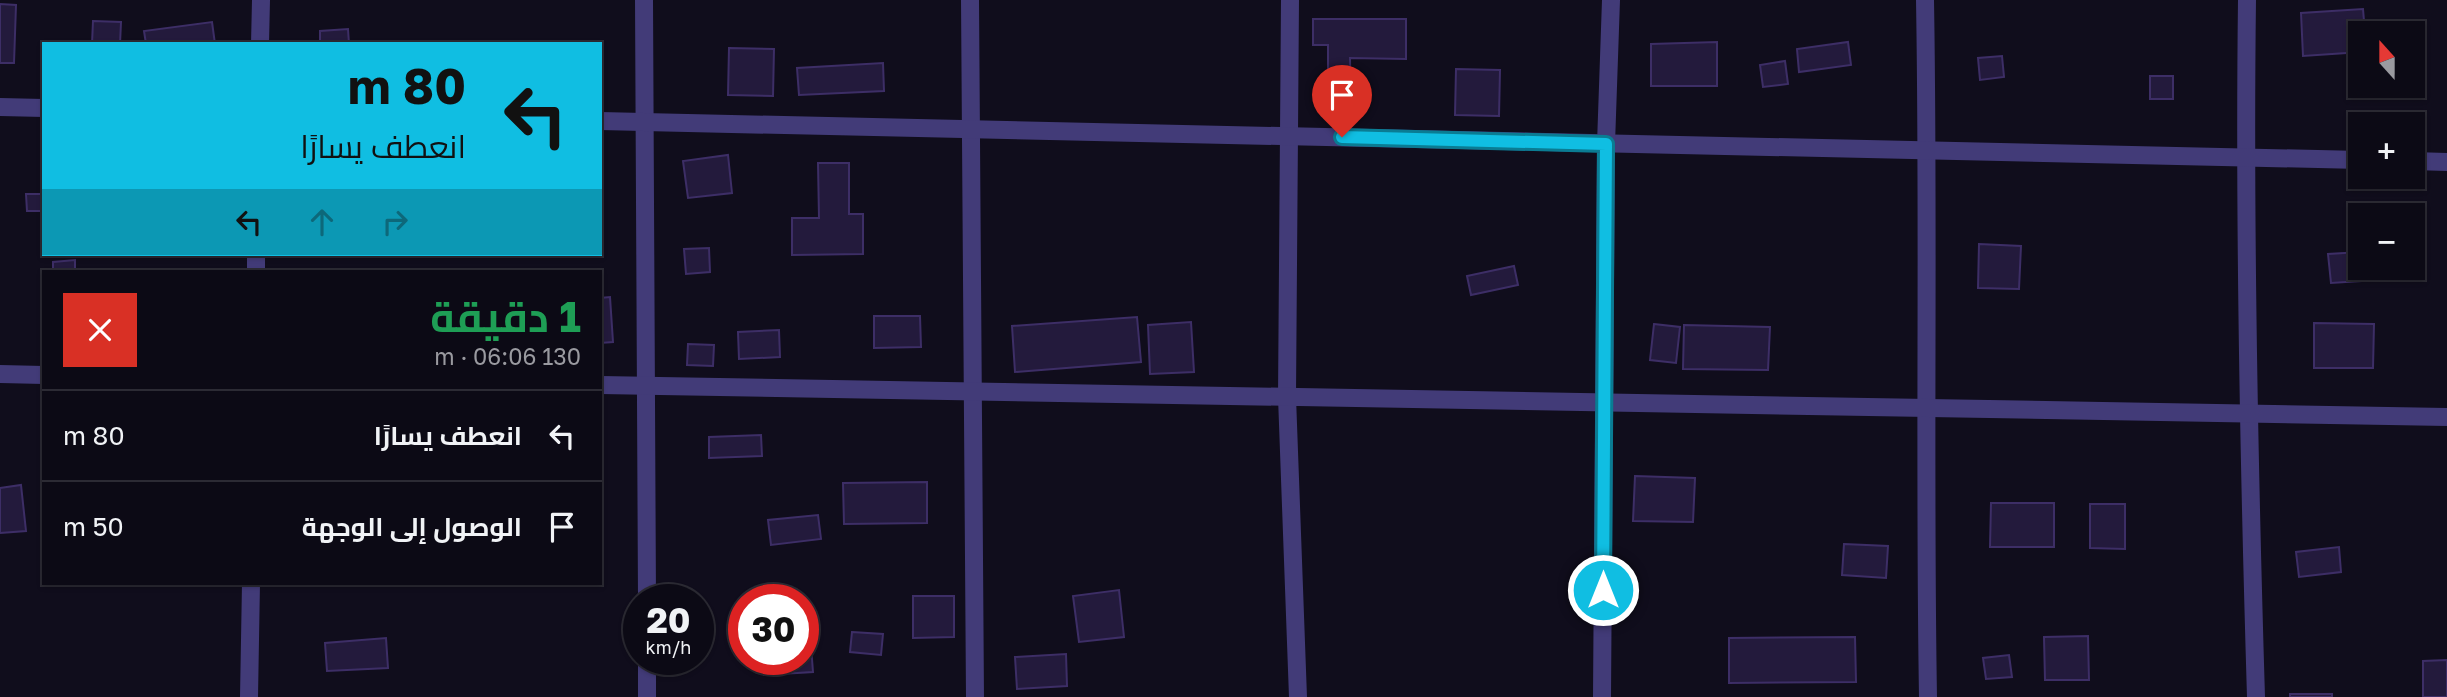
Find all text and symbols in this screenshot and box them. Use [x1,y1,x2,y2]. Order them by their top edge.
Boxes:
north arrow [2348,21,2426,98]
map controls [2348,21,2425,280]
text: 80 m [348,56,466,115]
pin [1312,65,1372,137]
icon: left [490,70,581,161]
icon: arrive [1323,76,1361,114]
button: + [2348,112,2425,189]
text: انعطف يسارًا [300,127,466,165]
icon: left [230,203,268,241]
icon: ahead [303,203,341,241]
icon: right [376,203,414,241]
button: − [2348,203,2425,280]
text: 1 دقيقة [430,291,581,341]
button: close [63,293,137,367]
text: 130 m · 06:06 [434,342,581,370]
icon: left [543,417,581,455]
text: 80 m [63,420,125,451]
text: انعطف يسارًا [374,420,522,451]
icon: arrive [543,508,581,546]
text: 50 m [63,511,124,542]
text: الوصول إلى الوجهة [302,511,522,542]
position arrow [1566,553,1640,627]
speed limit sign: 30 [728,584,819,675]
text: 20 [646,599,691,641]
text: km/h [646,636,691,658]

